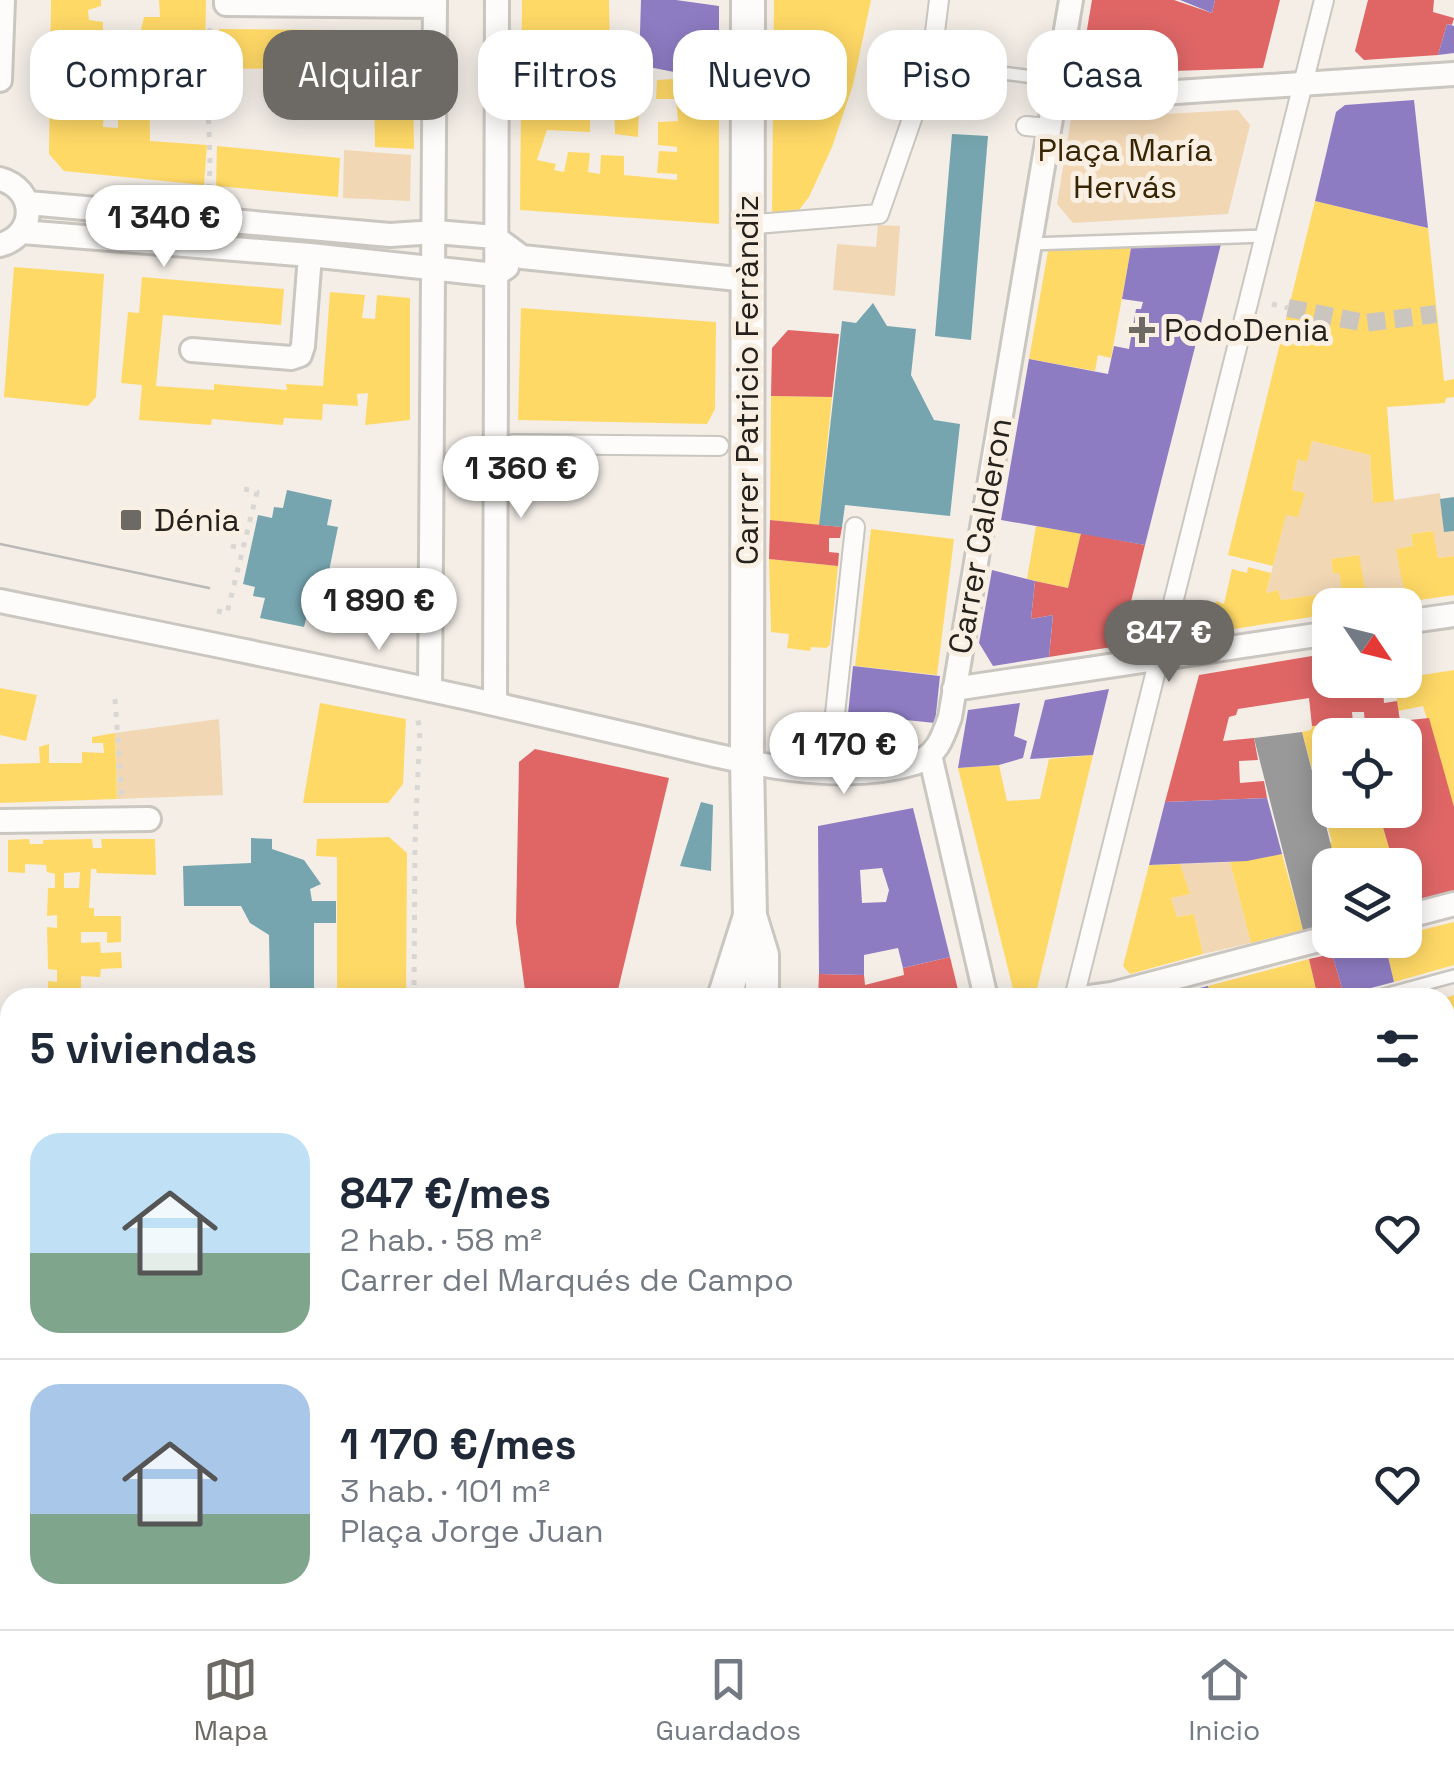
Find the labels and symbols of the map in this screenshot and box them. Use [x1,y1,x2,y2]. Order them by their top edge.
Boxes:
park label: Plaça María Hervás [1037,130,1213,207]
pin: 1 340 € [72,185,256,270]
street label: Carrer Patricio Ferràndiz [727,195,767,565]
place label: PodoDenia [1164,310,1329,350]
marker: PodoDenia [1129,317,1155,343]
street label: Carrer Calderon [940,415,1020,657]
pin: 1 360 € [429,436,613,521]
place label: Dénia [154,500,240,540]
marker: Dénia [118,507,144,533]
pin: 1 890 € [287,568,471,653]
north arrow [1312,588,1422,698]
pin: 847 € [1099,600,1239,685]
pin: 1 170 € [752,712,936,797]

